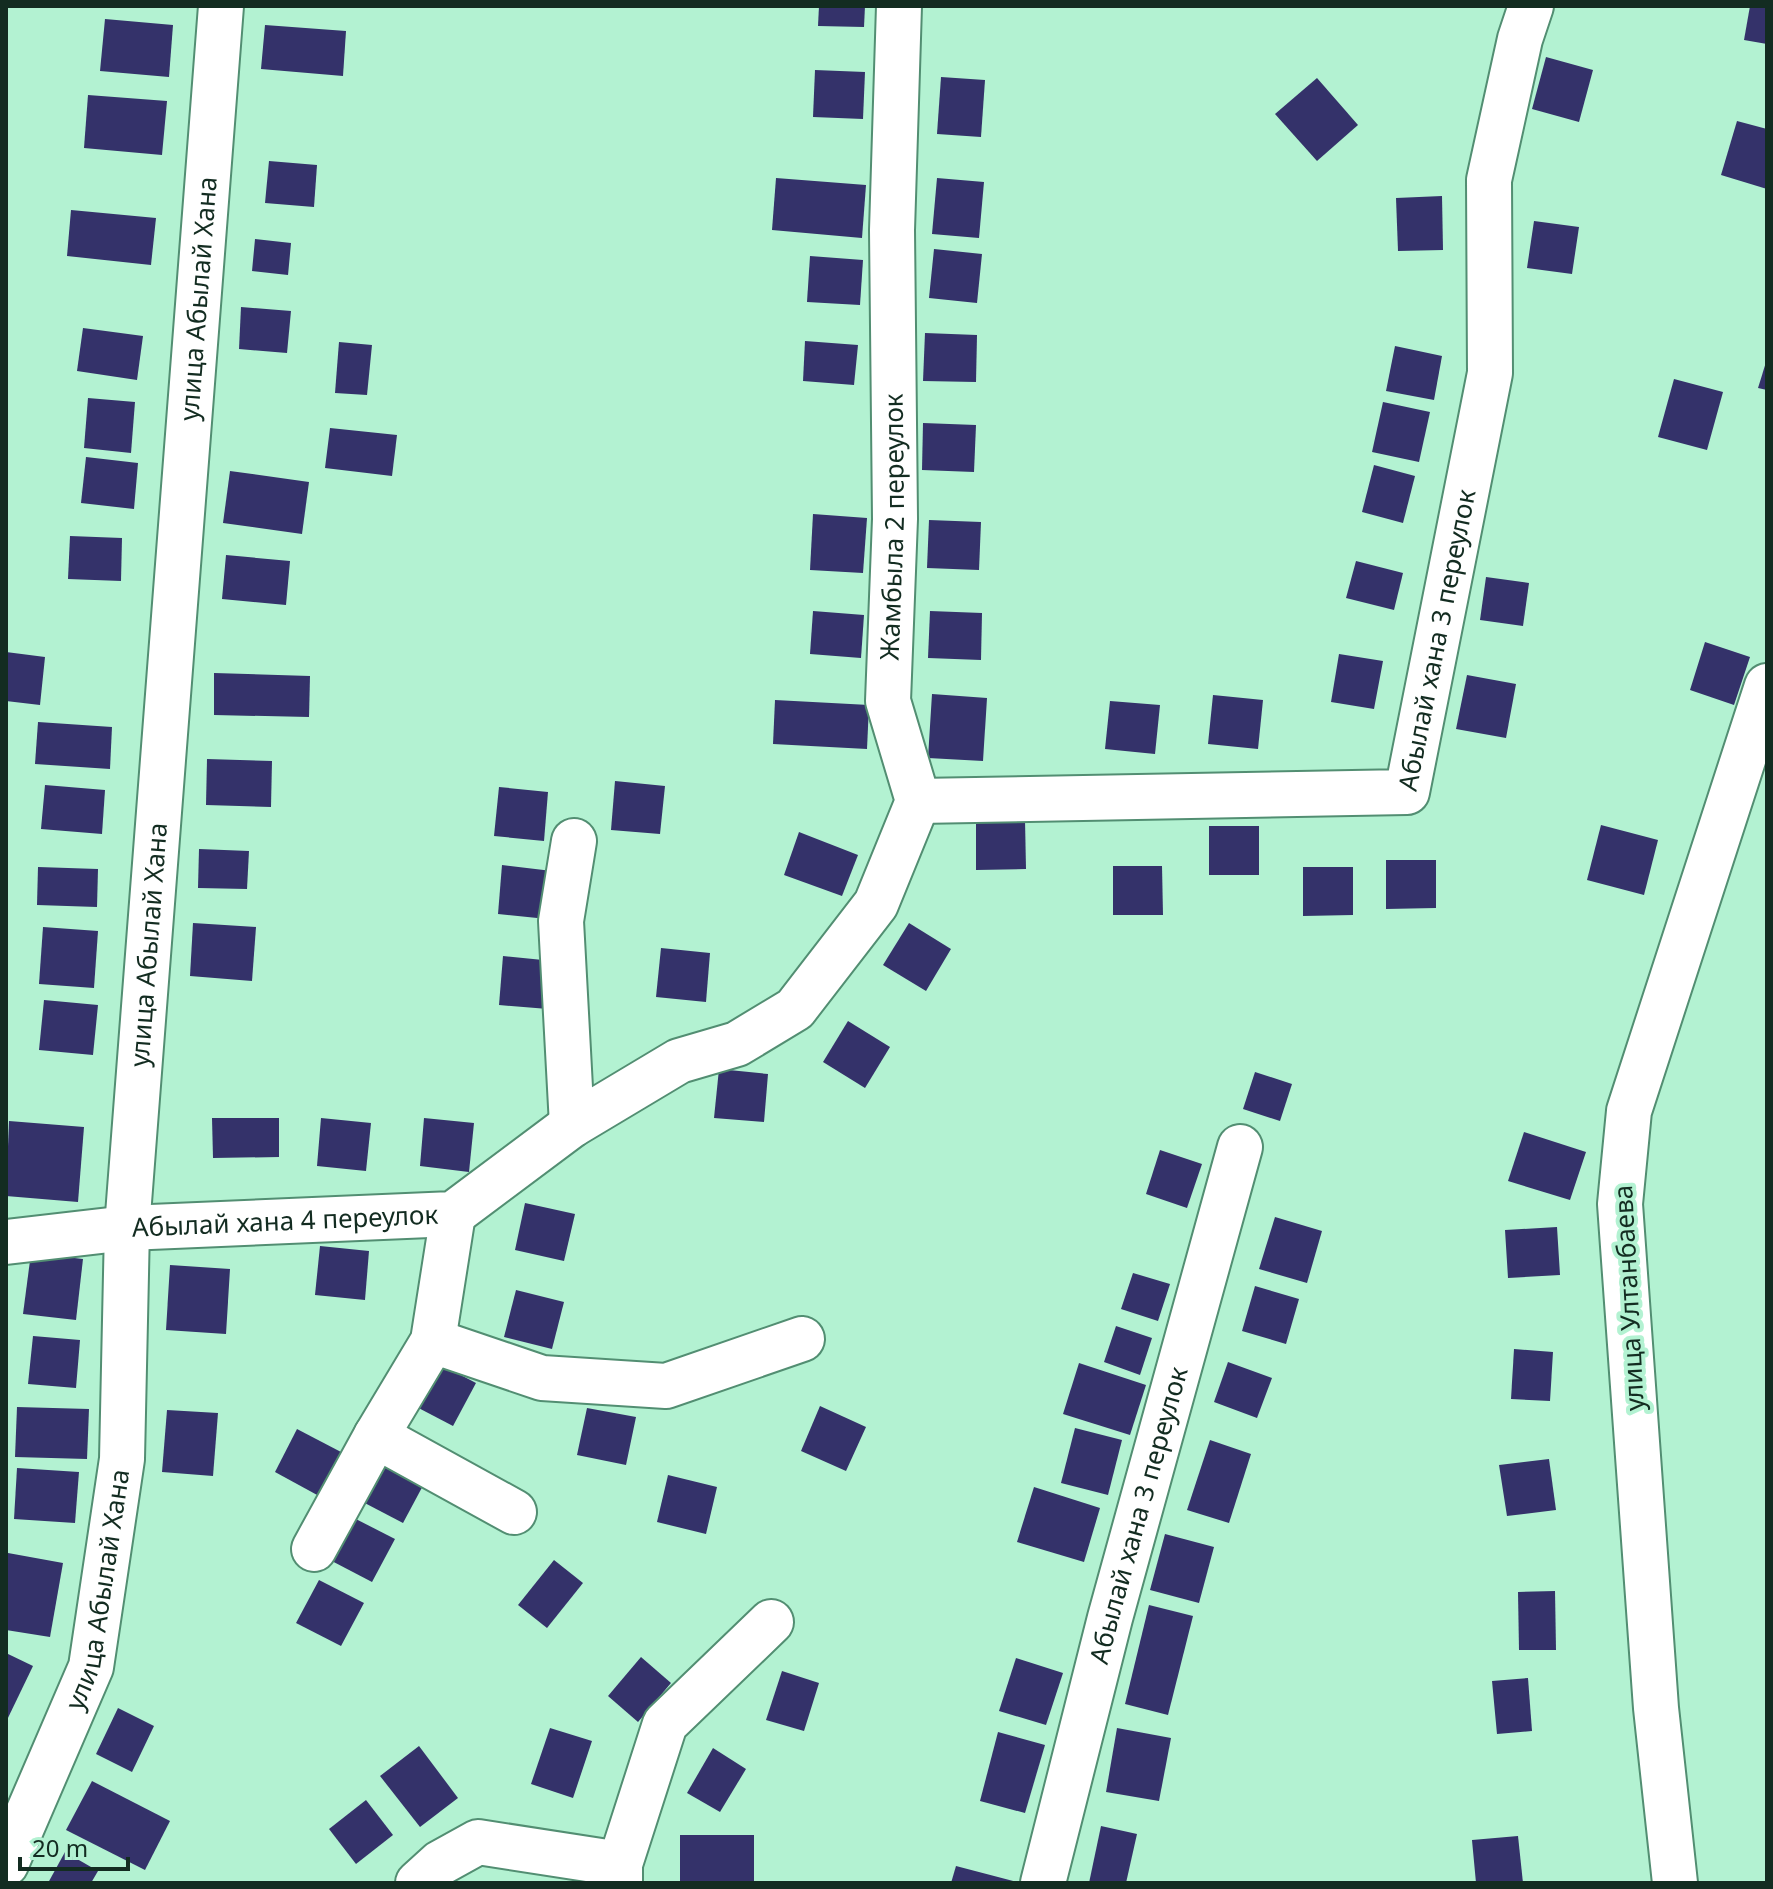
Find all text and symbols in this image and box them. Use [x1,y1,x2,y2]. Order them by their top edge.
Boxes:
street label: улица Абылай Хана [170,175,225,422]
street label: Жамбыла 2 переулок [871,393,912,661]
street label: Абылай хана 3 переулок [1389,486,1484,794]
street label: улица Абылай Хана [120,821,175,1068]
street label: улица Ултанбаева [1604,1184,1652,1412]
street label: Абылай хана 4 переулок [131,1196,439,1245]
street label: Абылай хана 3 переулок [1080,1362,1196,1667]
street label: улица Абылай Хана [56,1466,137,1715]
scale bar [20,1821,128,1871]
text: 20 m [32,1831,88,1864]

